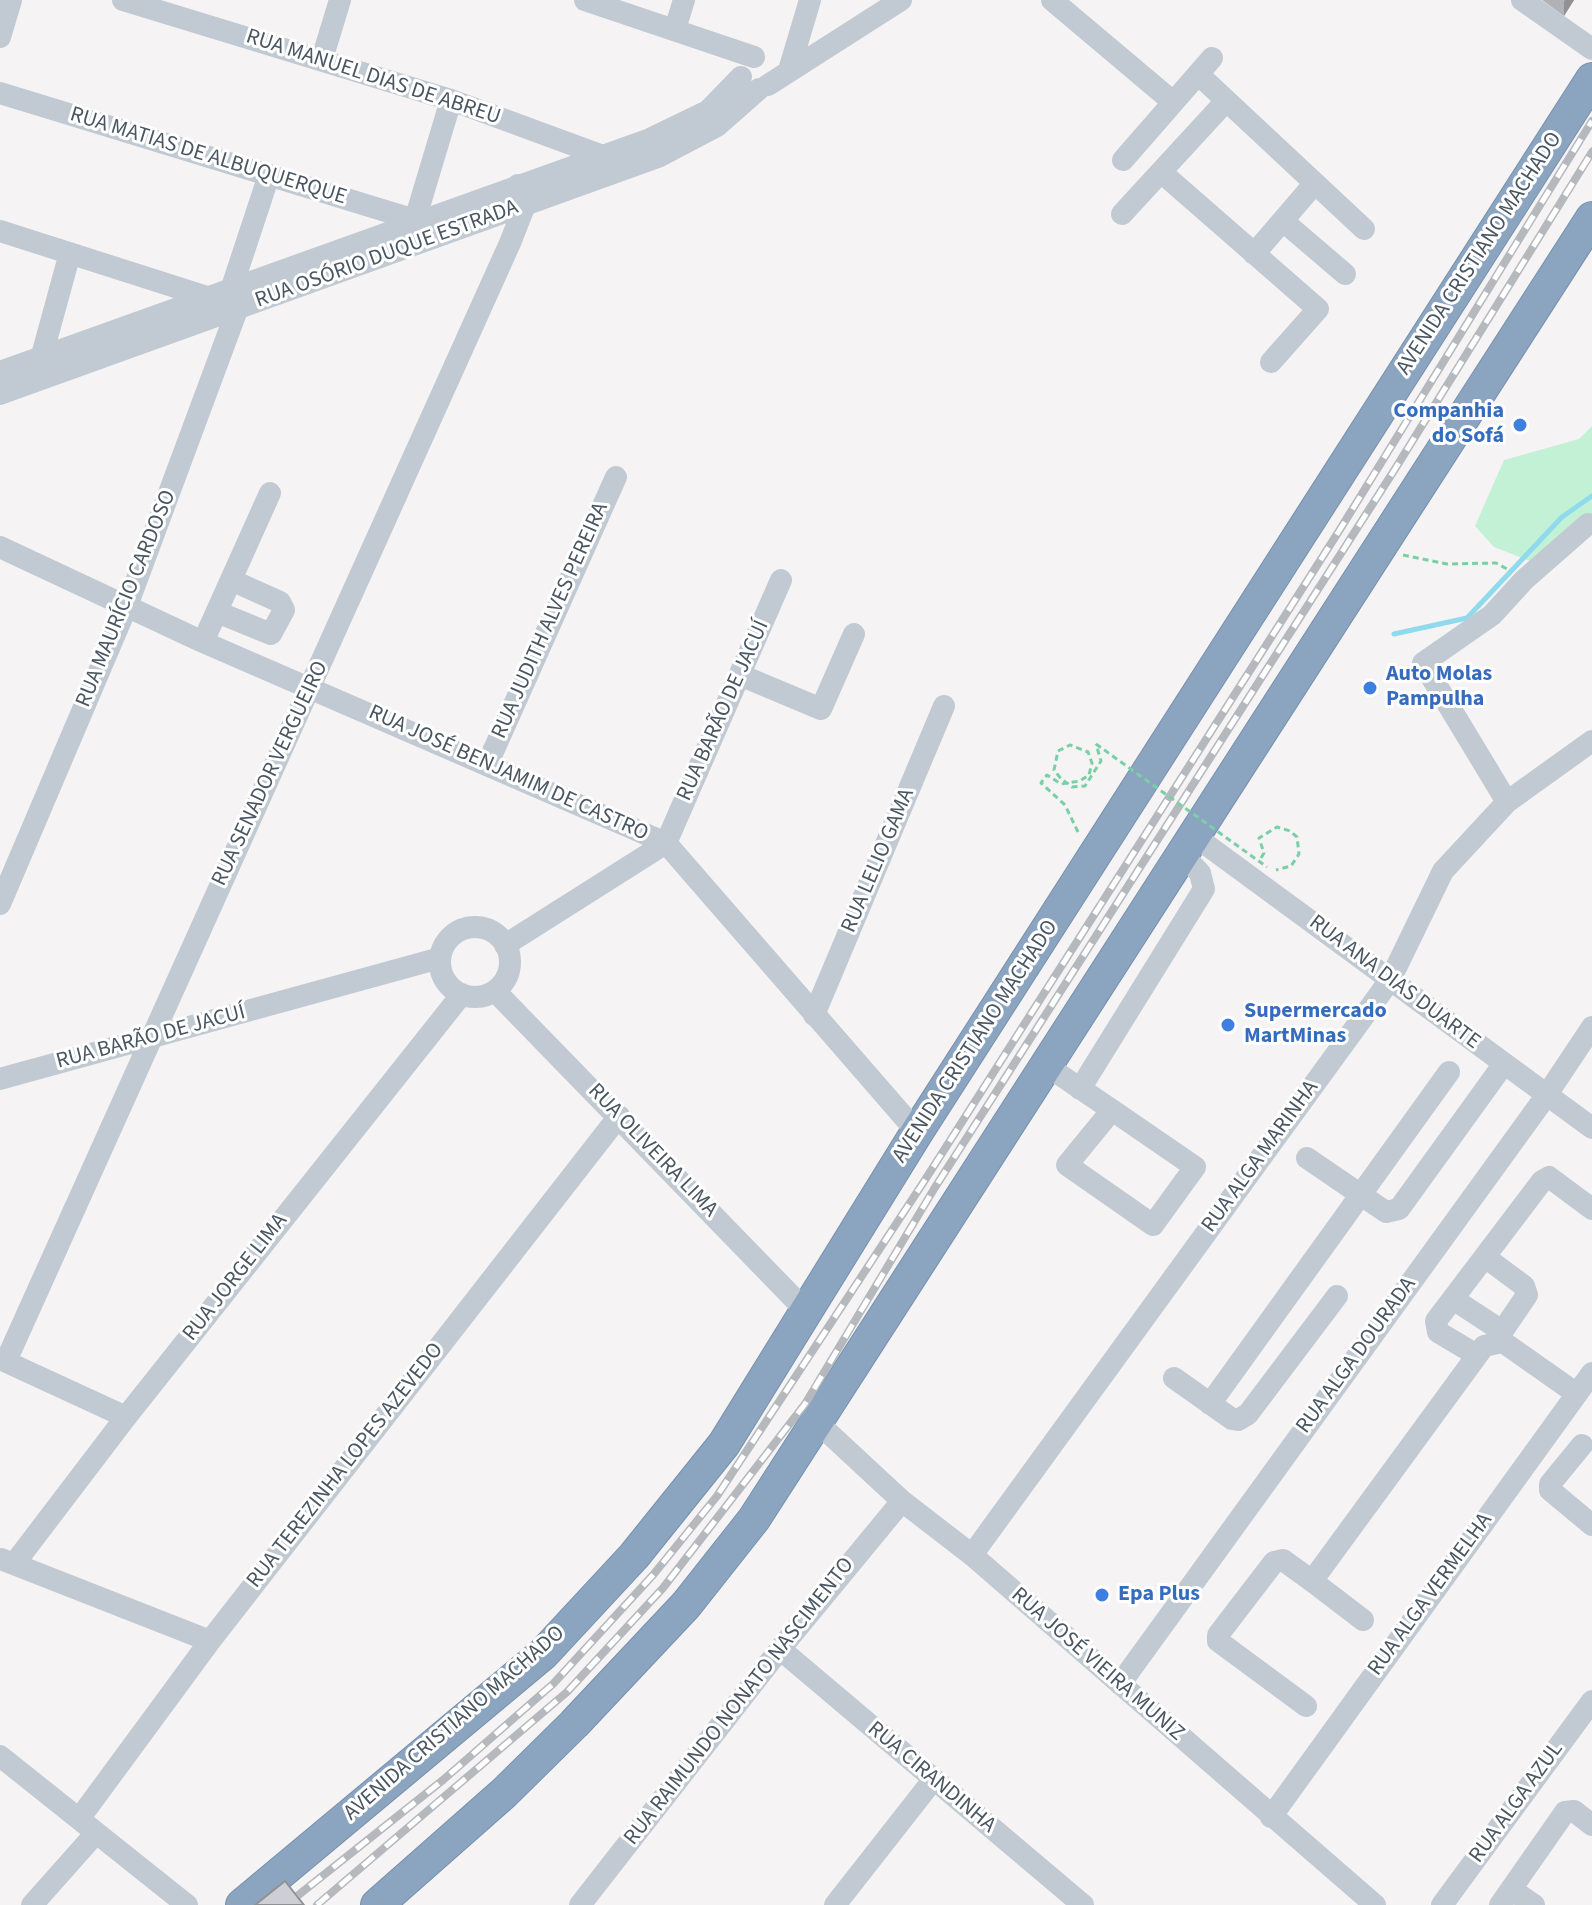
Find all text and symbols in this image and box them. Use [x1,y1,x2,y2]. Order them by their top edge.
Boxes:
street label: RUA MANUEL DIAS DE ABREU [242,24,504,132]
street label: RUA MATIAS DE ALBUQUERQUE [67,102,349,212]
street label: AVENIDA CRISTIANO MACHADO [1392,128,1568,380]
street label: RUA OSÓRIO DUQUE ESTRADA [252,195,522,315]
place label: Companhia do Sofá [1393,399,1504,450]
marker: Companhia do Sofá [1511,416,1529,434]
street label: RUA MAURÍCIO CARDOSO [71,487,183,711]
street label: RUA JUDITH ALVES PEREIRA [487,499,615,743]
street label: RUA BARÃO DE JACUÍ [672,617,776,805]
street label: RUA SENADOR VERGUEIRO [207,657,335,891]
place label: Auto Molas Pampulha [1386,662,1492,714]
marker: Auto Molas Pampulha [1361,679,1379,697]
street label: RUA JOSÉ BENJAMIM DE CASTRO [364,700,652,848]
street label: RUA LELIO GAMA [837,785,921,937]
street label: RUA ANA DIAS DUARTE [1303,910,1485,1056]
street label: AVENIDA CRISTIANO MACHADO [888,916,1064,1168]
place label: Supermercado MartMinas [1244,999,1387,1050]
street label: RUA BARÃO DE JACUÍ [54,1000,248,1076]
marker: Supermercado MartMinas [1219,1016,1237,1034]
street label: RUA ALGA MARINHA [1197,1076,1325,1238]
street label: RUA OLIVEIRA LIMA [581,1079,723,1223]
street label: RUA JORGE LIMA [178,1209,294,1347]
street label: RUA ALGA DOURADA [1291,1273,1423,1439]
street label: RUA TEREZINHA LOPES AZEVEDO [242,1338,450,1594]
street label: RUA ALGA VERMELHA [1363,1509,1499,1681]
street label: RUA RAIMUNDO NONATO NASCIMENTO [619,1553,861,1851]
place label: Epa Plus [1118,1582,1200,1608]
street label: RUA JOSÉ VIEIRA MUNIZ [1005,1583,1189,1747]
marker: Epa Plus [1093,1586,1111,1604]
street label: AVENIDA CRISTIANO MACHADO [339,1621,571,1827]
street label: RUA CIRANDINHA [861,1717,1001,1839]
street label: RUA ALGA AZUL [1464,1737,1570,1869]

